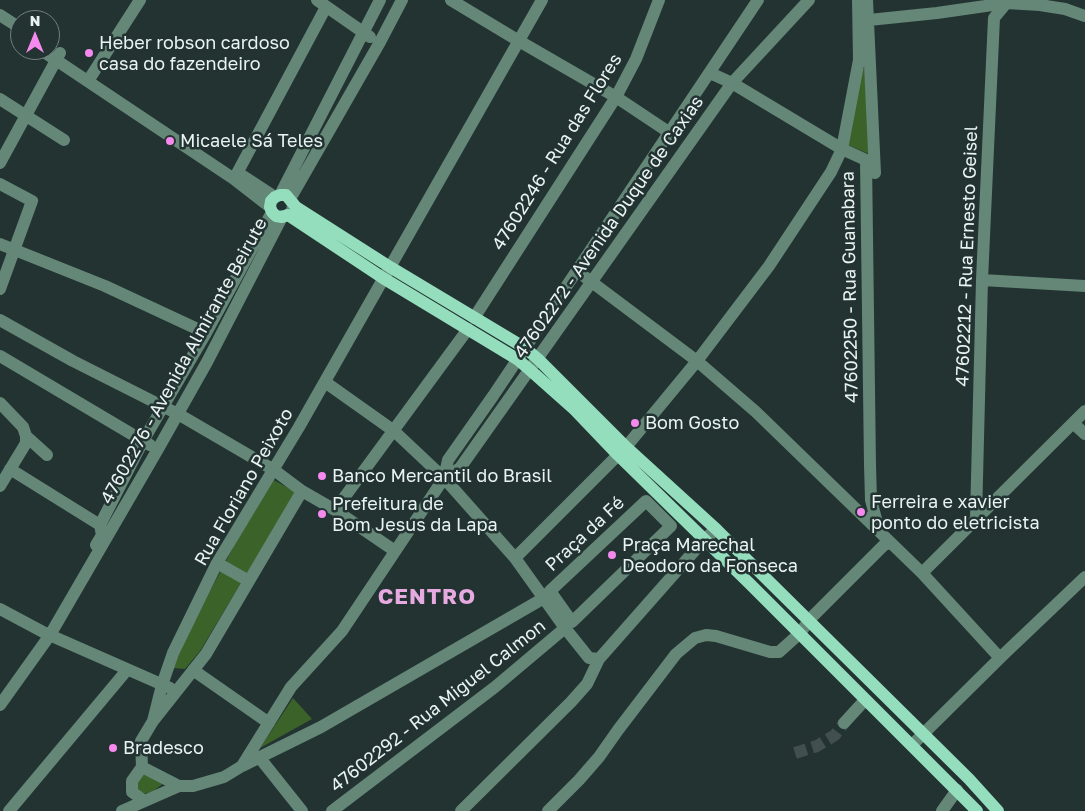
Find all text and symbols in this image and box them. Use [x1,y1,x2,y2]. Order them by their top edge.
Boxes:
north arrow [10,10,60,60]
text: N [30,12,40,29]
place label: Heber robson cardoso casa do fazendeiro [99,32,290,74]
marker: Heber robson cardoso casa do fazendeiro [83,47,95,59]
street label: 47602246 - Rua das Flores [487,50,627,254]
street label: 47602272 - Avenida Duque de Caxias [510,92,708,362]
street label: 47602212 - Rua Ernesto Geisel [952,125,982,387]
place label: Micaele Sá Teles [180,130,323,152]
marker: Micaele Sá Teles [164,135,176,147]
street label: 47602250 - Rua Guanabara [837,171,863,403]
street label: 47602276 - Avenida Almirante Beirute [96,214,272,508]
street label: Rua Floriano Peixoto [190,404,298,570]
place label: Bom Gosto [645,412,739,434]
marker: Bom Gosto [629,417,641,429]
place label: Banco Mercantil do Brasil [332,465,552,487]
marker: Banco Mercantil do Brasil [316,470,328,482]
place label: Ferreira e xavier ponto do eletricista [871,491,1040,534]
street label: Praça da Fé [541,492,629,576]
place label: Prefeitura de Bom Jesus da Lapa [332,493,498,536]
marker: Ferreira e xavier ponto do eletricista [855,506,867,518]
marker: Prefeitura de Bom Jesus da Lapa [316,508,328,520]
place label: Praça Marechal Deodoro da Fonseca [622,534,798,576]
marker: Praça Marechal Deodoro da Fonseca [606,549,618,561]
district label: CENTRO [377,584,477,610]
street label: 47602292 - Rua Miguel Calmon [326,615,550,797]
place label: Bradesco [123,737,204,759]
marker: Bradesco [107,742,119,754]

